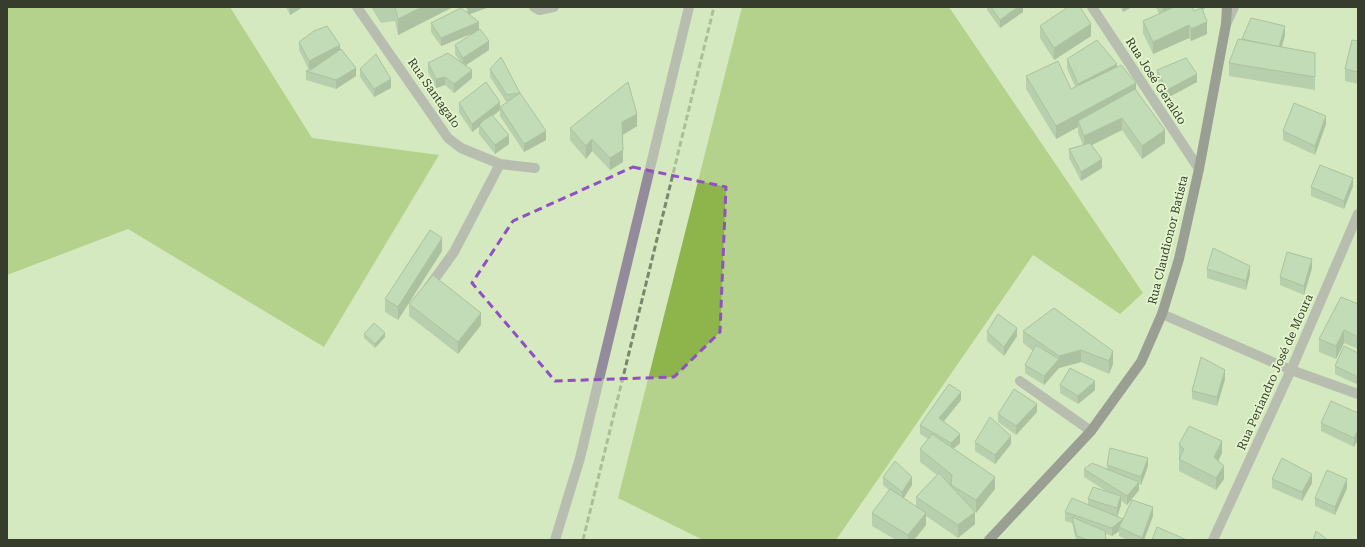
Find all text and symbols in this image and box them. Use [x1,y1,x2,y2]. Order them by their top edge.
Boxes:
street label: Rua José Geraldo [1123,35,1189,127]
street label: Rua Santagalo [405,55,463,131]
street label: Rua Claudionor Batista [1145,173,1191,306]
street label: Rua Periandro José de Moura [1234,291,1316,452]

